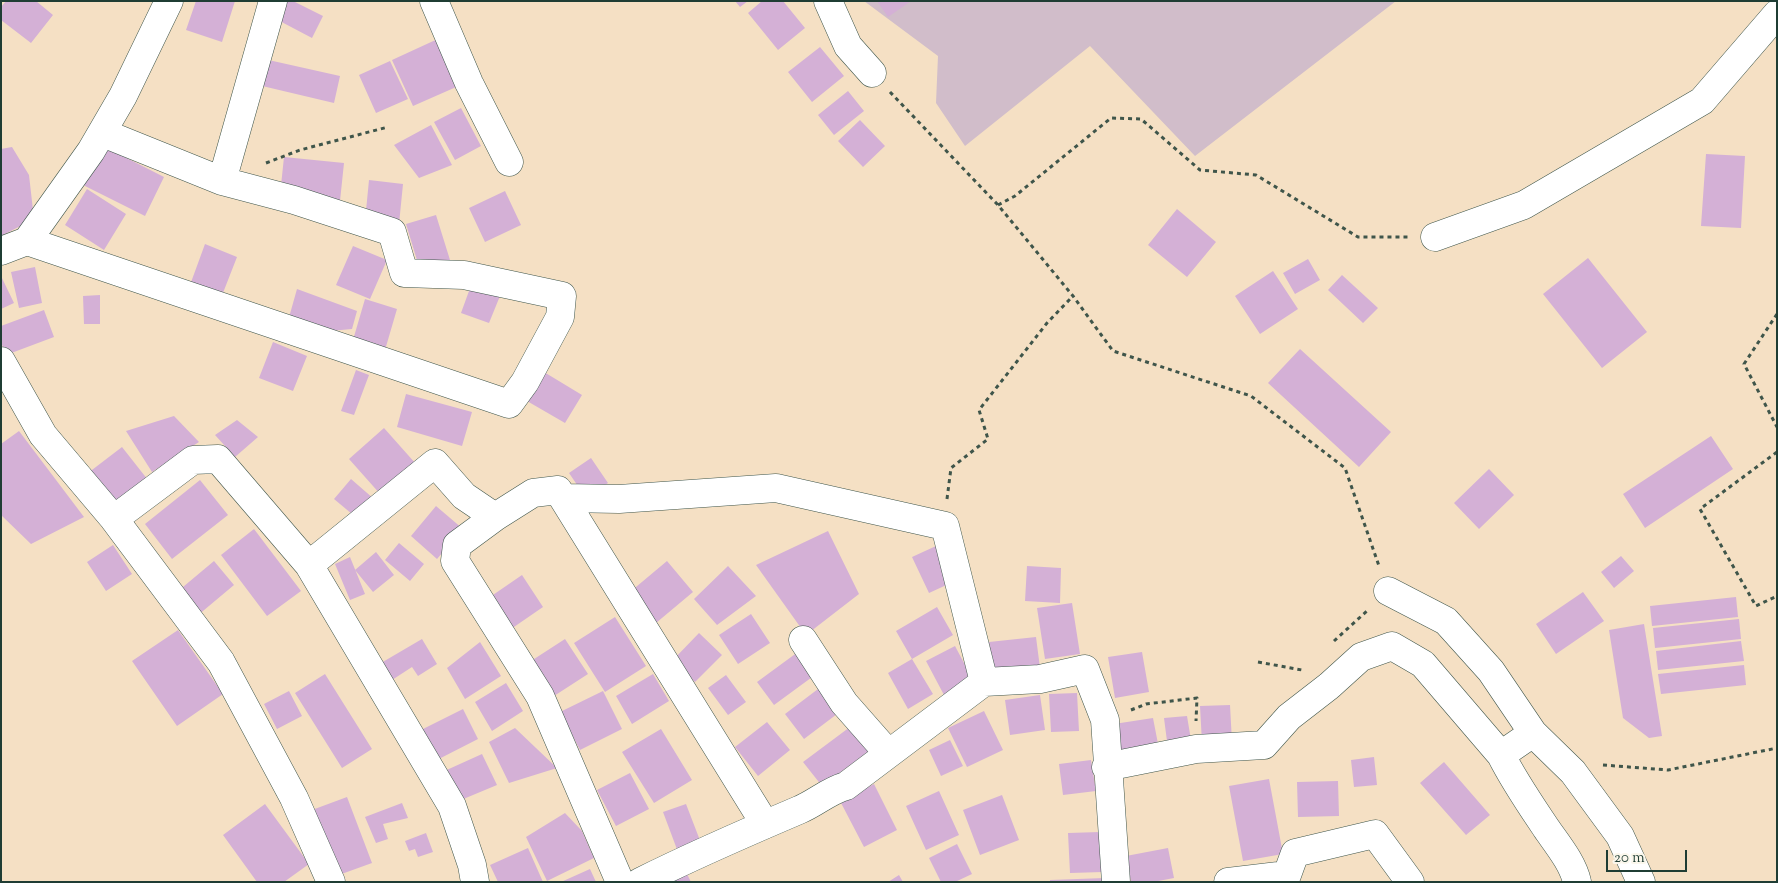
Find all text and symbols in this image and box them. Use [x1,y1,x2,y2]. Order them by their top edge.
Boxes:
scale bar [1608,840,1689,872]
text: 20 m [1614,848,1645,869]

